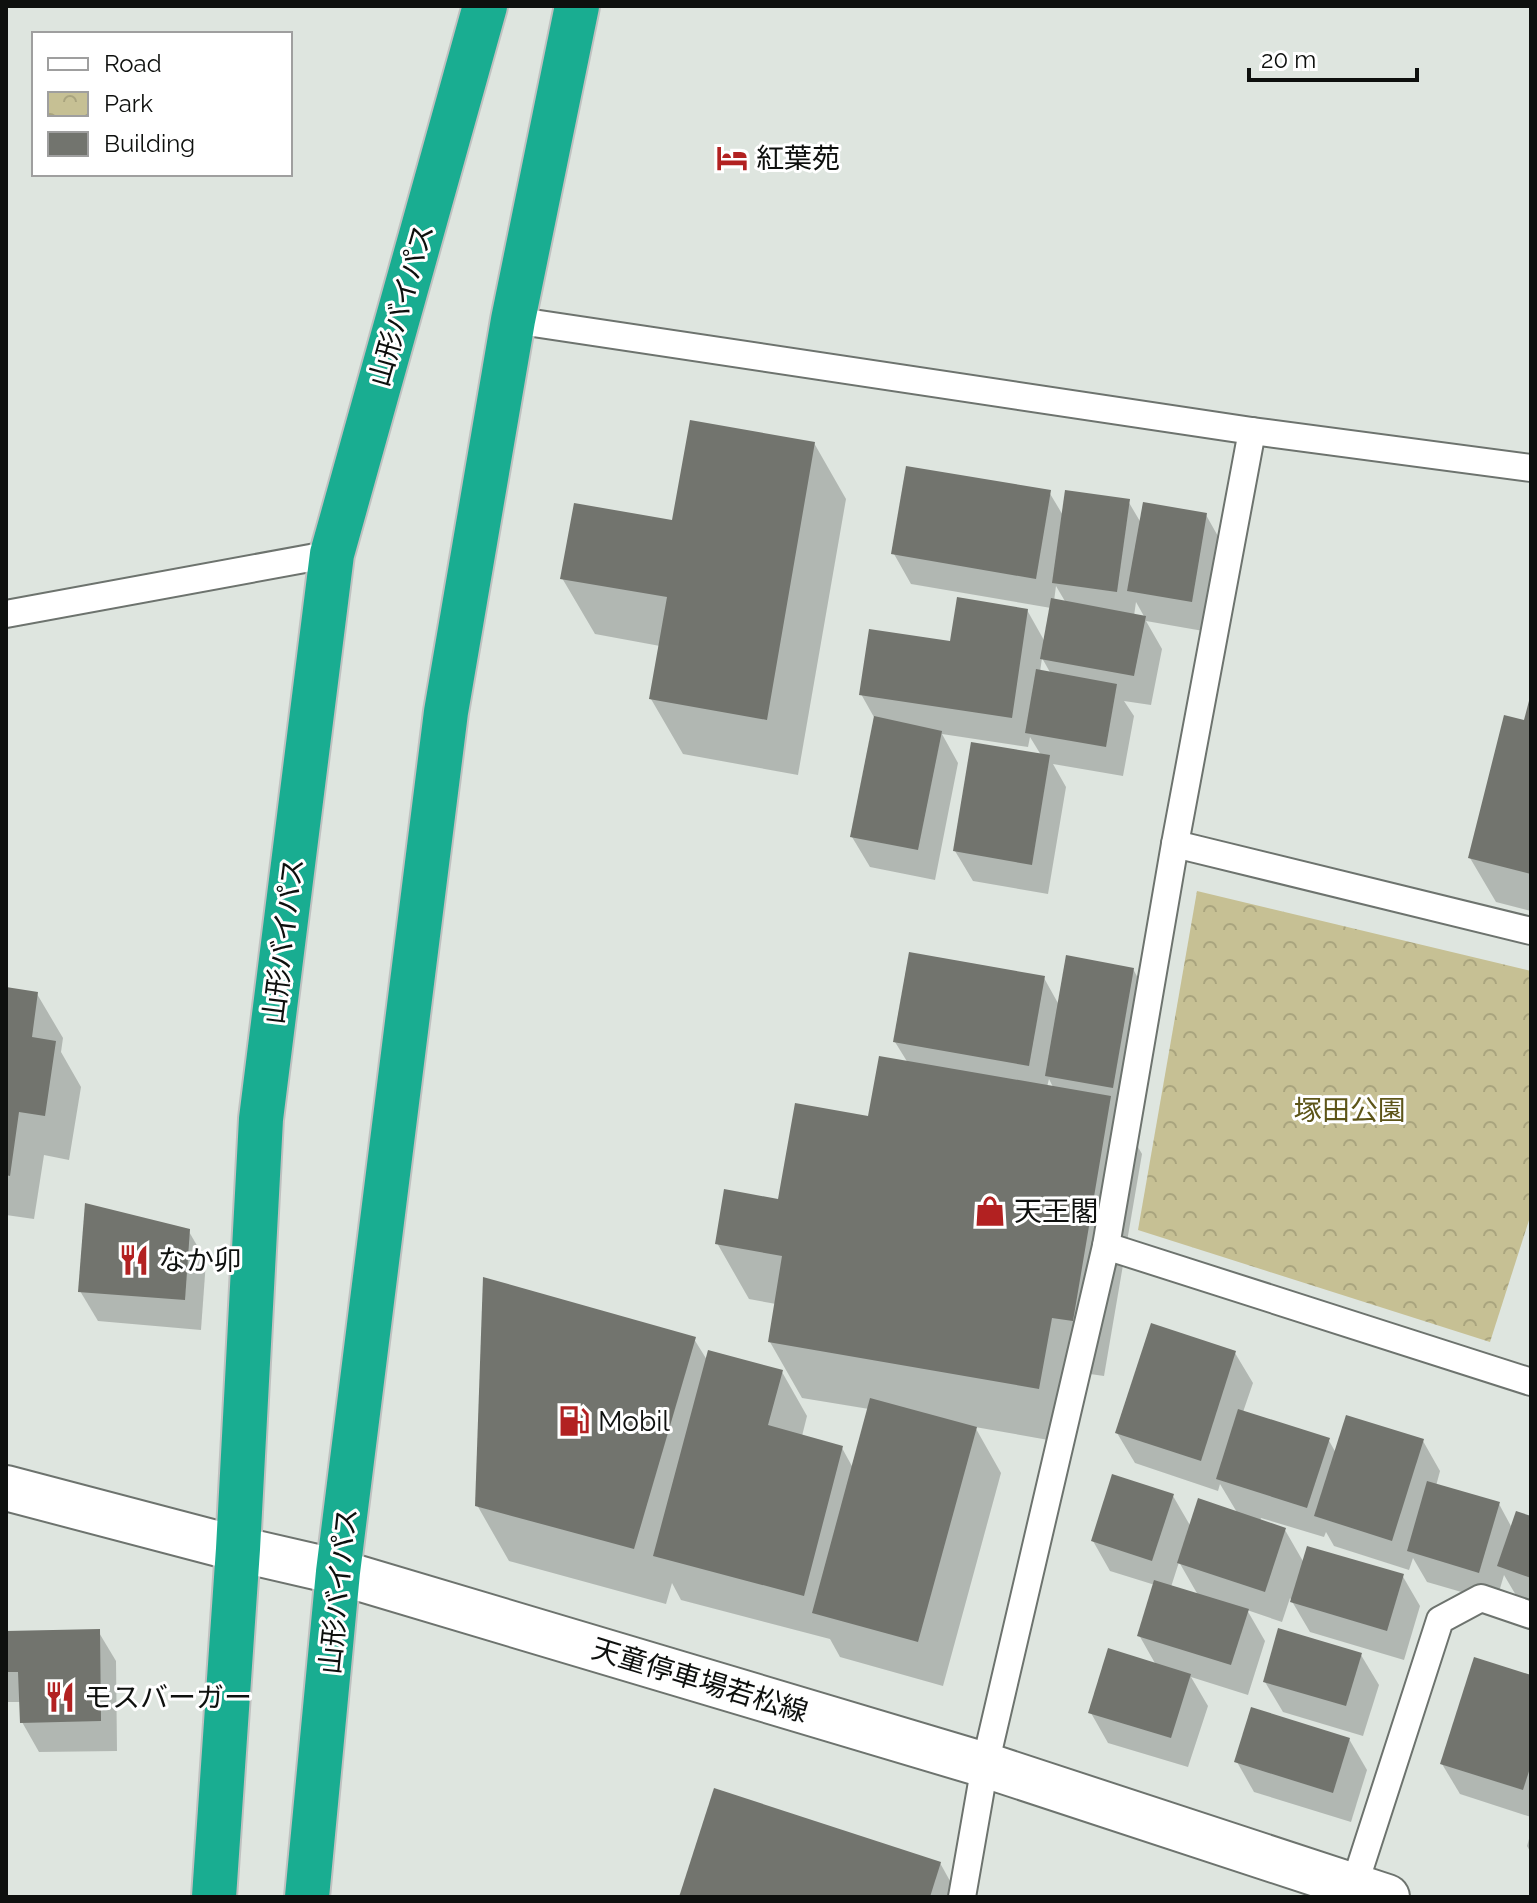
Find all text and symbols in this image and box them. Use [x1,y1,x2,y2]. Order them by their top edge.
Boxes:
legend [32,32,292,176]
scale bar [1249,32,1417,82]
text: 20 m [1261,45,1316,74]
text: Road [104,49,162,78]
text: Park [104,89,153,118]
text: Building [104,129,195,158]
hotel icon: 紅葉苑 [715,141,749,175]
place label: 紅葉苑 [756,142,840,175]
street label: 山形バイパス [363,220,440,390]
street label: 山形バイパス [257,856,310,1026]
park label: 塚田公園 [1294,1094,1406,1127]
shop icon: 天王閣 [973,1194,1007,1228]
place label: 天王閣 [1014,1195,1098,1228]
restaurant icon: なか卯 [117,1243,151,1277]
place label: なか卯 [158,1244,242,1277]
fuel station icon: Mobil [557,1404,591,1438]
place label: Mobil [598,1405,670,1438]
street label: 山形バイパス [313,1506,364,1676]
street label: 天童停車場若松線 [588,1632,812,1729]
restaurant icon: モスバーガー [43,1680,77,1714]
place label: モスバーガー [84,1681,252,1714]

